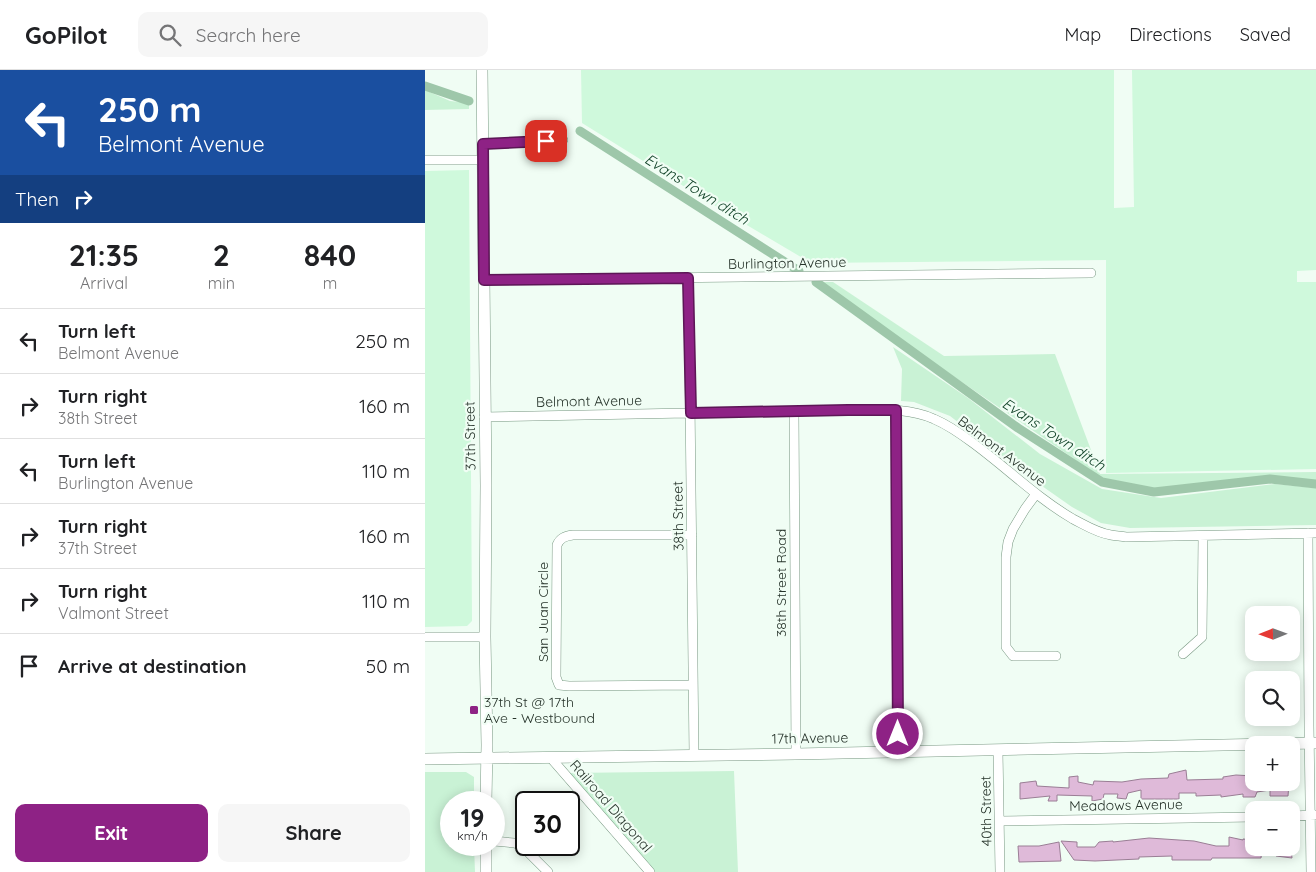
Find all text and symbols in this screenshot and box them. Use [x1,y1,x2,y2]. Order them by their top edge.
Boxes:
search box [138,12,488,57]
text: GoPilot [25,20,108,50]
icon: search [156,21,184,49]
text: Search here [196,23,301,47]
text: Map [1064,23,1101,46]
text: Directions [1129,23,1212,46]
text: Saved [1240,23,1291,46]
text: 250 m [98,87,202,131]
icon: left [15,90,80,155]
pin [525,120,567,162]
icon: arrive [532,127,560,155]
text: Belmont Avenue [98,130,265,158]
water label: Evans Town ditch [641,149,753,229]
icon: right [69,185,97,213]
text: Then [15,187,59,211]
text: 21:35 [69,236,139,274]
text: 2 [213,236,230,274]
text: 840 [304,236,356,274]
street label: Burlington Avenue [728,253,846,273]
text: Arrival [80,273,128,293]
text: min [208,273,235,293]
text: m [323,273,337,293]
text: Turn left [58,319,136,343]
icon: left [15,327,43,355]
text: 250 m [355,329,410,353]
text: Belmont Avenue [58,343,179,363]
text: Turn right [58,384,147,408]
street label: Belmont Avenue [536,391,642,411]
icon: right [15,392,43,420]
text: 160 m [359,394,410,418]
water label: Evans Town ditch [999,394,1109,475]
street label: 37th Street [460,401,480,471]
text: 38th Street [58,408,138,428]
street label: Belmont Avenue [954,412,1050,490]
text: Turn left [58,449,136,473]
icon: left [15,457,43,485]
text: 110 m [362,459,410,483]
text: Burlington Avenue [58,473,193,493]
street label: 38th Street [668,481,688,551]
text: Turn right [58,514,147,538]
icon: right [15,522,43,550]
text: 160 m [359,524,410,548]
street label: 38th Street Road [772,529,790,637]
text: 37th Street [58,538,137,558]
street label: San Juan Circle [534,562,552,662]
text: Turn right [58,579,147,603]
icon: right [15,587,43,615]
text: 110 m [362,589,410,613]
text: Valmont Street [58,603,169,623]
north arrow [1245,606,1300,661]
map controls [1245,606,1300,856]
icon: arrive [15,652,43,680]
text: Arrive at destination [58,654,247,678]
text: 50 m [366,654,410,678]
button: search [1245,671,1300,726]
place label: 37th St @ 17th Ave - Westbound [484,693,595,727]
marker: 37th St @ 17th Ave - Westbound [468,704,480,716]
position arrow [871,707,923,759]
street label: 17th Avenue [771,728,849,748]
button: + [1245,736,1300,791]
street label: Railroad Diagonal [566,756,656,856]
street label: 40th Street [976,775,996,846]
speed limit sign: 30 [515,791,580,856]
street label: Meadows Avenue [1069,795,1183,815]
button: − [1245,801,1300,856]
text: 19 [461,802,484,833]
button: Exit [15,804,208,862]
button: Share [218,804,410,862]
text: km/h [457,828,488,843]

